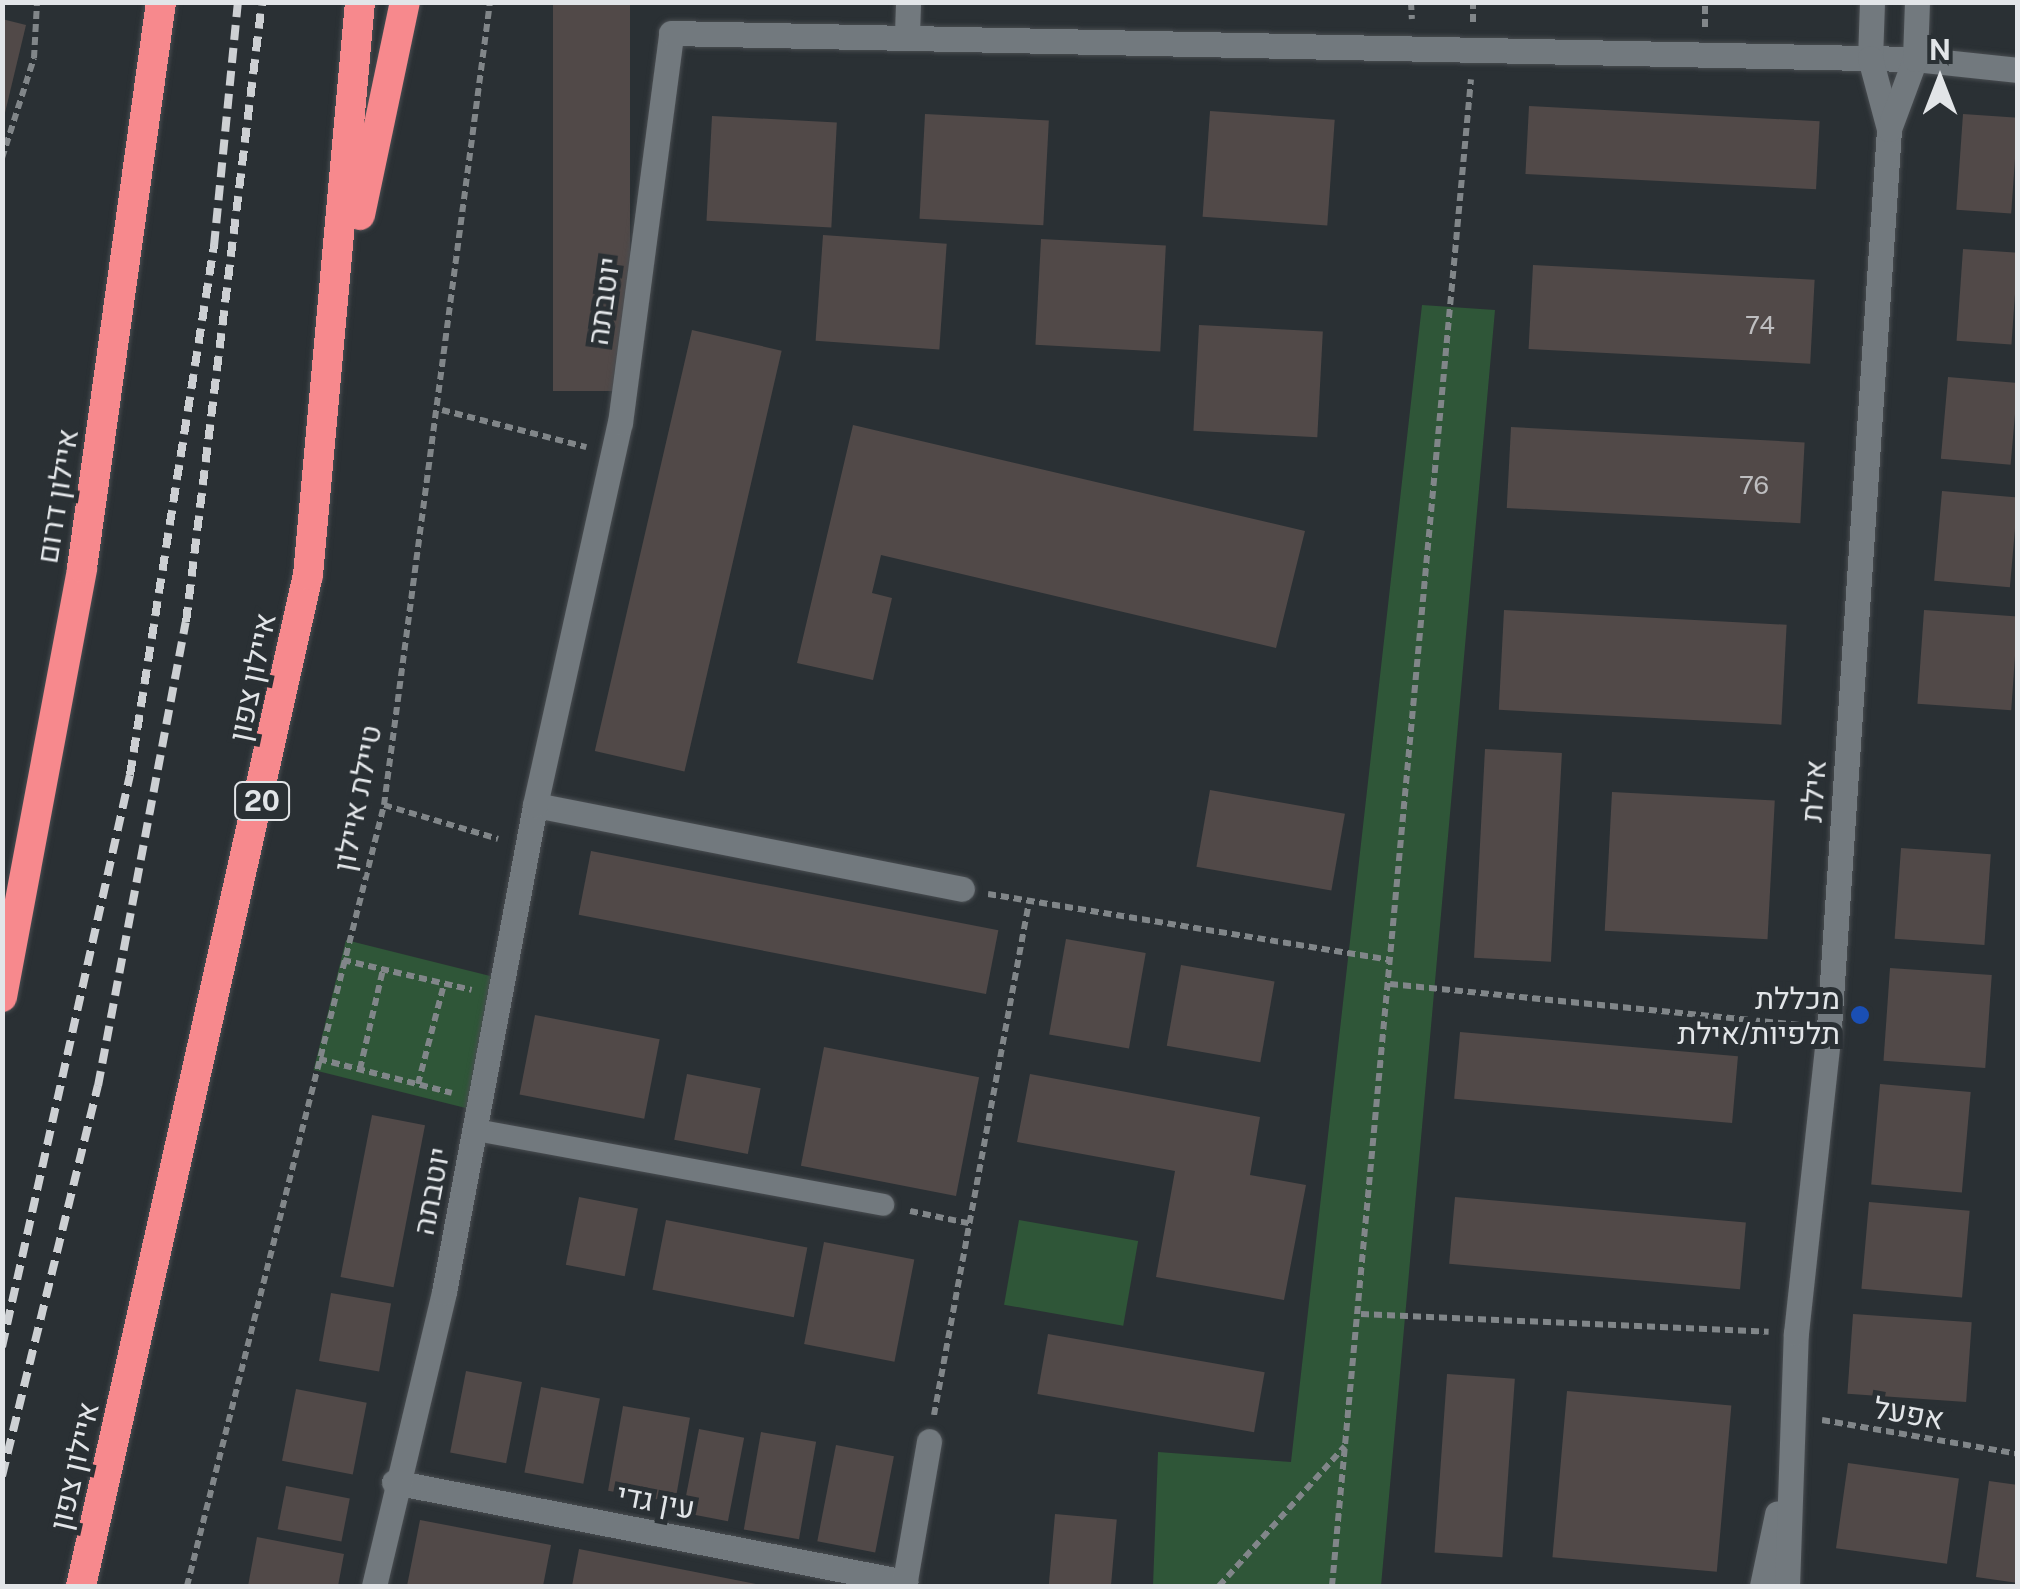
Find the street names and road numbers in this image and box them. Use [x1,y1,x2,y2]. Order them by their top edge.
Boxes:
street label: יוטבתה [579,255,627,347]
street label: איילון דרום [29,426,85,566]
street label: איילון צפון [221,610,283,744]
street label: טיילת איילון [325,722,389,874]
street label: אילת [1793,759,1833,823]
road number: 20 [232,778,292,824]
street label: יוטבתה [405,1144,457,1238]
street label: אפעל [1871,1389,1947,1437]
street label: איילון צפון [42,1399,106,1533]
street label: עין גדי [614,1476,698,1526]

